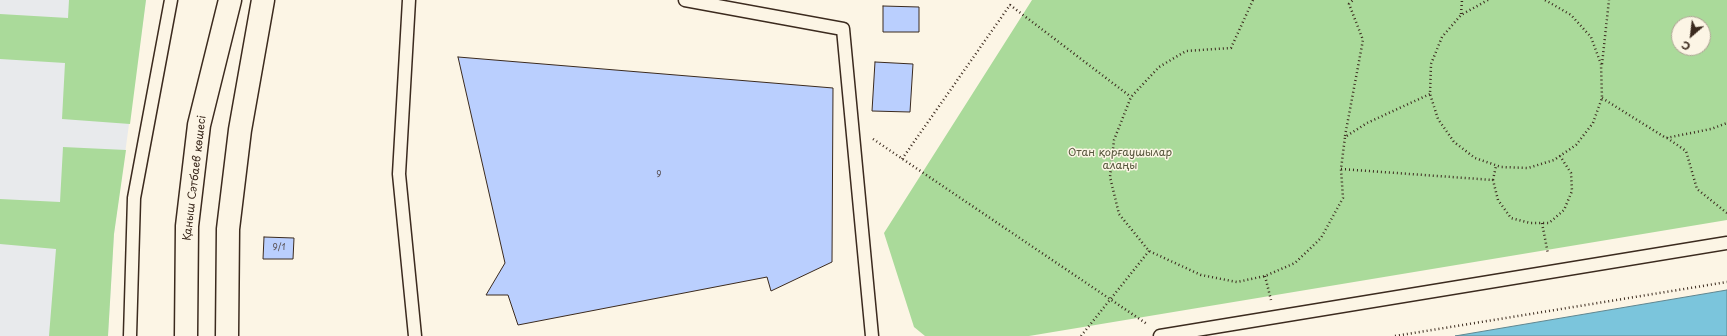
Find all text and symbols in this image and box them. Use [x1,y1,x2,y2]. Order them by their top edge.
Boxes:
north arrow [1671,16,1711,56]
text: С [1678,37,1693,56]
street label: Қаныш Сәтбаев көшесі [181,115,209,241]
park label: Отан қорғаушылар алаңы [1068,146,1172,172]
house number: 9 [656,170,662,180]
house number: 9/1 [273,243,285,253]

